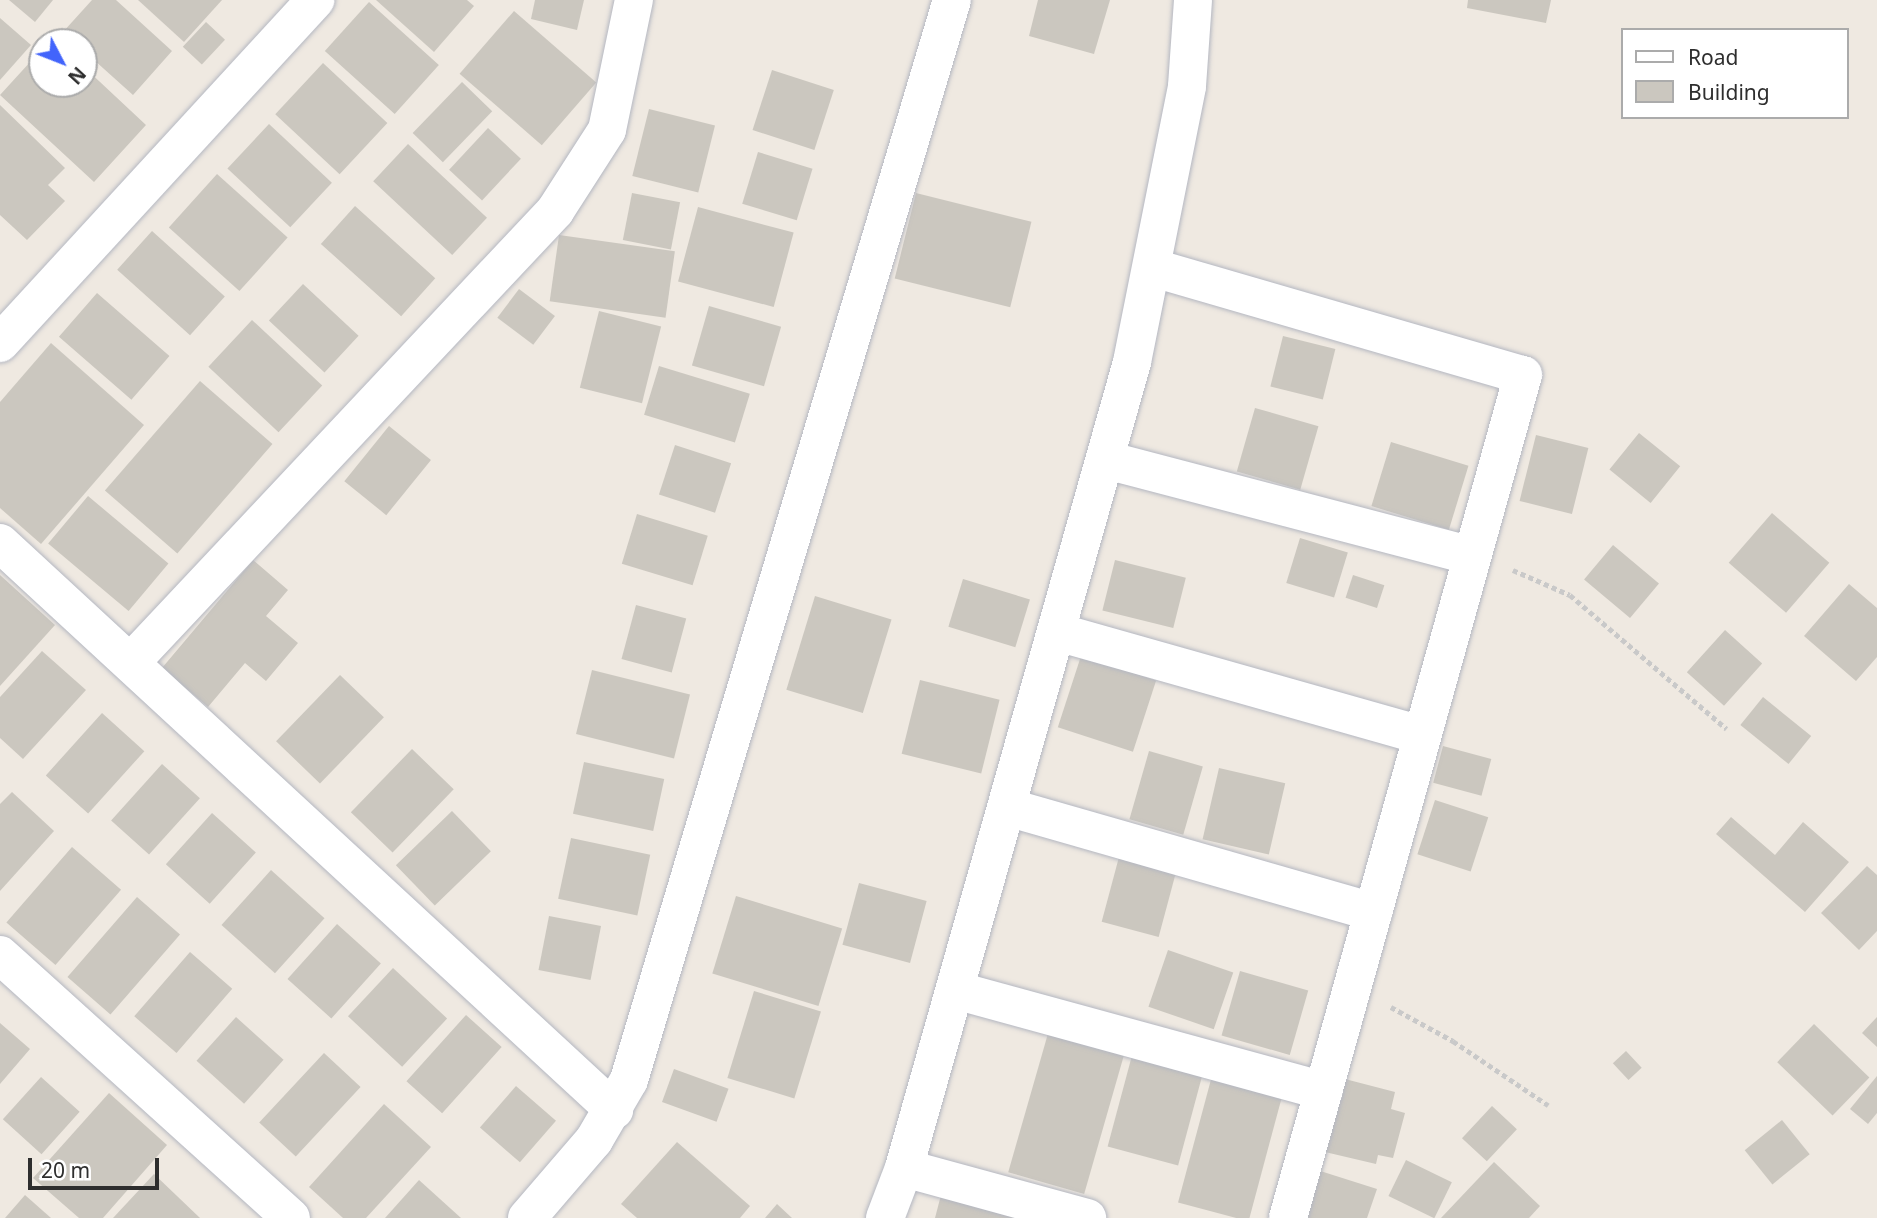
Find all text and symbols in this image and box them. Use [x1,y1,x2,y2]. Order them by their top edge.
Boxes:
north arrow [28,28,98,98]
legend [1622,28,1849,119]
text: Road [1688,43,1738,71]
text: N [62,61,92,90]
text: Building [1688,78,1770,106]
scale bar [32,1144,163,1188]
text: 20 m [41,1156,90,1184]

